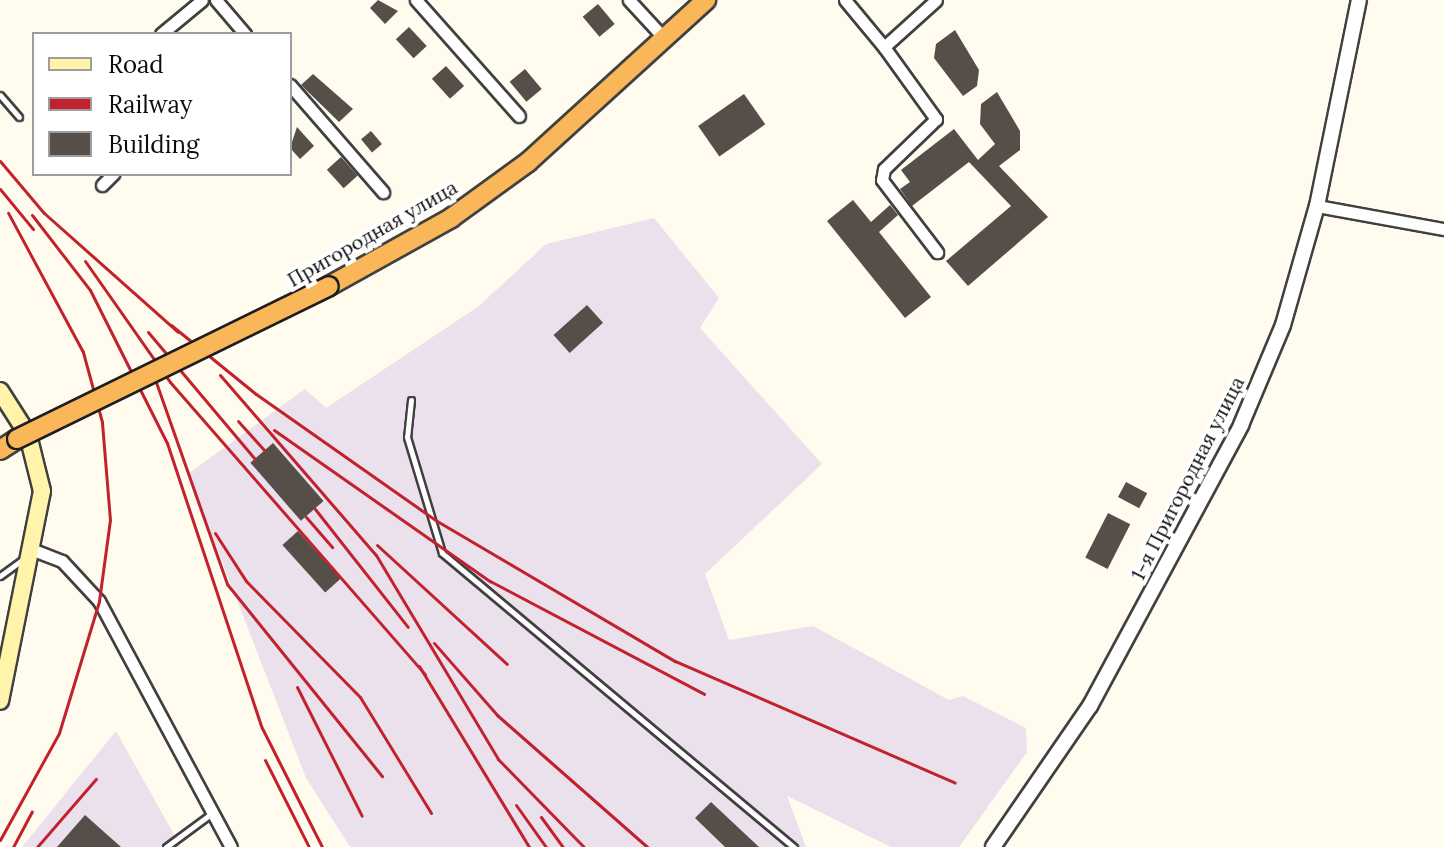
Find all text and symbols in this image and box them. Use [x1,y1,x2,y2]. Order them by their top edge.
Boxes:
legend [32,32,292,176]
text: Road [108,49,164,80]
text: Railway [108,89,192,120]
text: Building [108,129,199,160]
street label: Пригородная улица [283,175,461,291]
street label: 1-я Пригородная улица [1125,372,1249,584]

